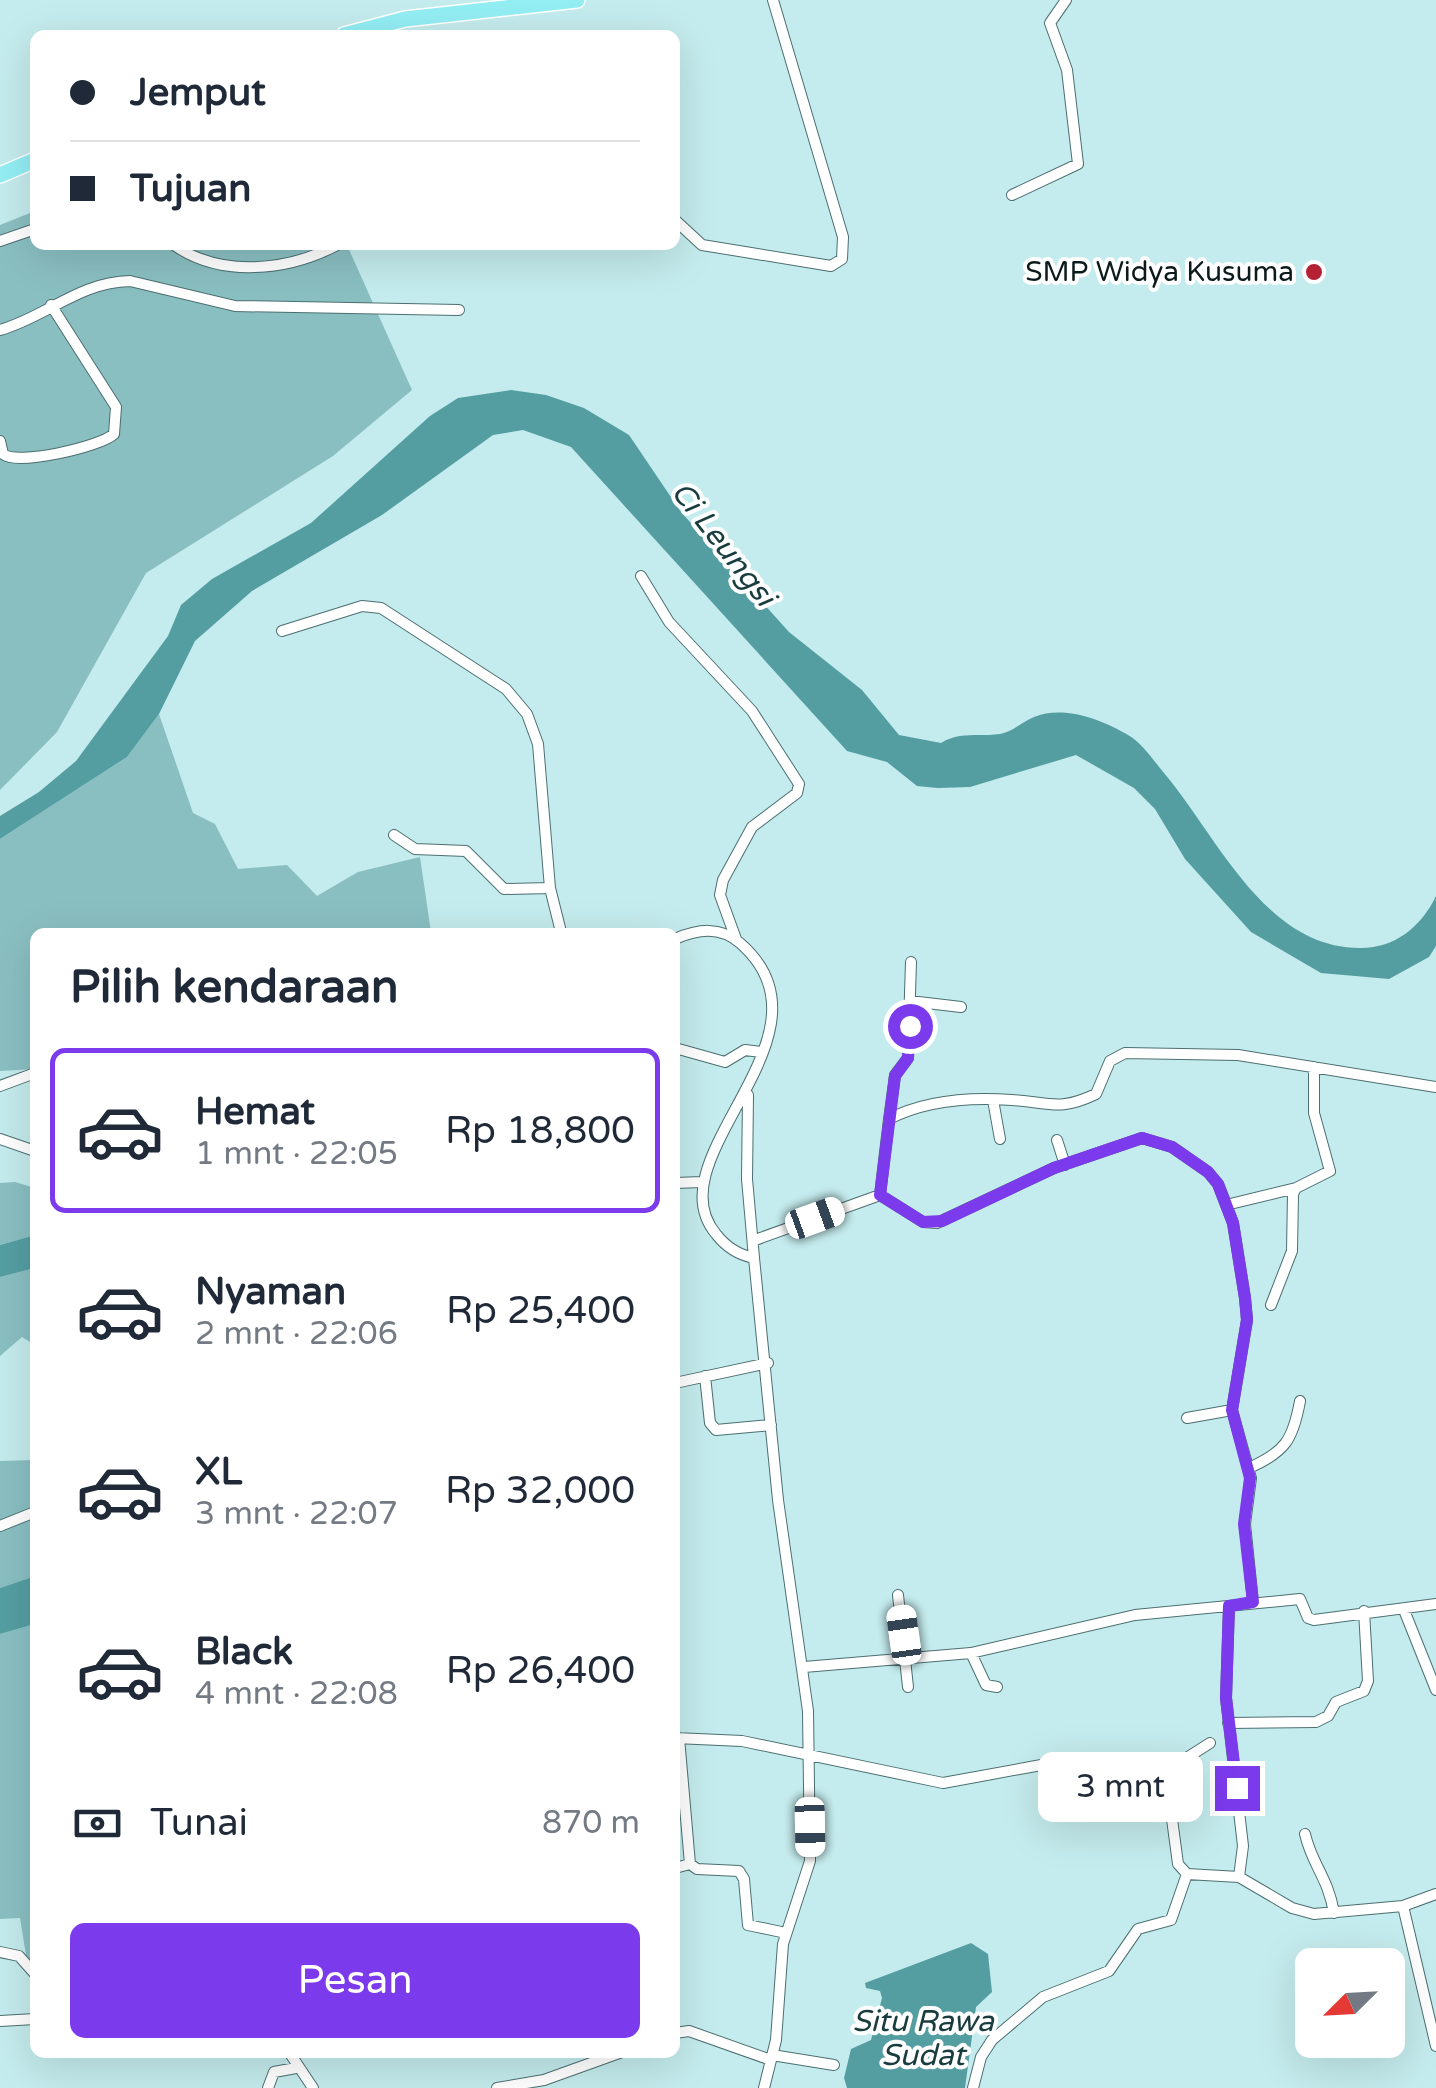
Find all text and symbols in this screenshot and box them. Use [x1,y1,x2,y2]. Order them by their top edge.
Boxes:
text: Jemput [130,70,266,116]
text: Tujuan [130,166,251,212]
place label: SMP Widya Kusuma [1025,255,1294,289]
marker: SMP Widya Kusuma [1303,261,1325,283]
water label: Ci Leungsi [663,474,785,616]
text: Pilih kendaraan [70,961,399,1015]
route start [888,1004,933,1049]
icon: car [75,1086,165,1176]
text: Hemat [195,1089,315,1135]
text: Rp 18,800 [445,1108,635,1154]
text: 1 mnt · 22:05 [195,1135,398,1173]
car [782,1194,848,1242]
icon: car [75,1266,165,1356]
text: Nyaman [195,1269,346,1315]
text: Rp 25,400 [446,1288,635,1334]
text: 2 mnt · 22:06 [195,1315,398,1353]
icon: car [75,1446,165,1536]
text: XL [195,1449,242,1495]
text: Rp 32,000 [445,1468,635,1514]
text: 3 mnt · 22:07 [195,1495,398,1533]
car [885,1603,923,1667]
icon: car [75,1626,165,1716]
text: Black [195,1629,293,1675]
text: Rp 26,400 [446,1648,635,1694]
text: 4 mnt · 22:08 [195,1675,398,1713]
callout: 3 mnt [1037,1753,1202,1823]
route end [1215,1766,1260,1811]
text: 3 mnt [1076,1768,1165,1806]
icon: cash [70,1796,125,1851]
car [794,1797,826,1857]
text: Tunai [150,1800,248,1846]
text: 870 m [542,1804,640,1842]
button: Pesan [70,1923,640,2038]
north arrow [1295,1948,1405,2058]
map controls [1295,1948,1405,2058]
water label: Situ Rawa Sudat [852,2003,995,2074]

